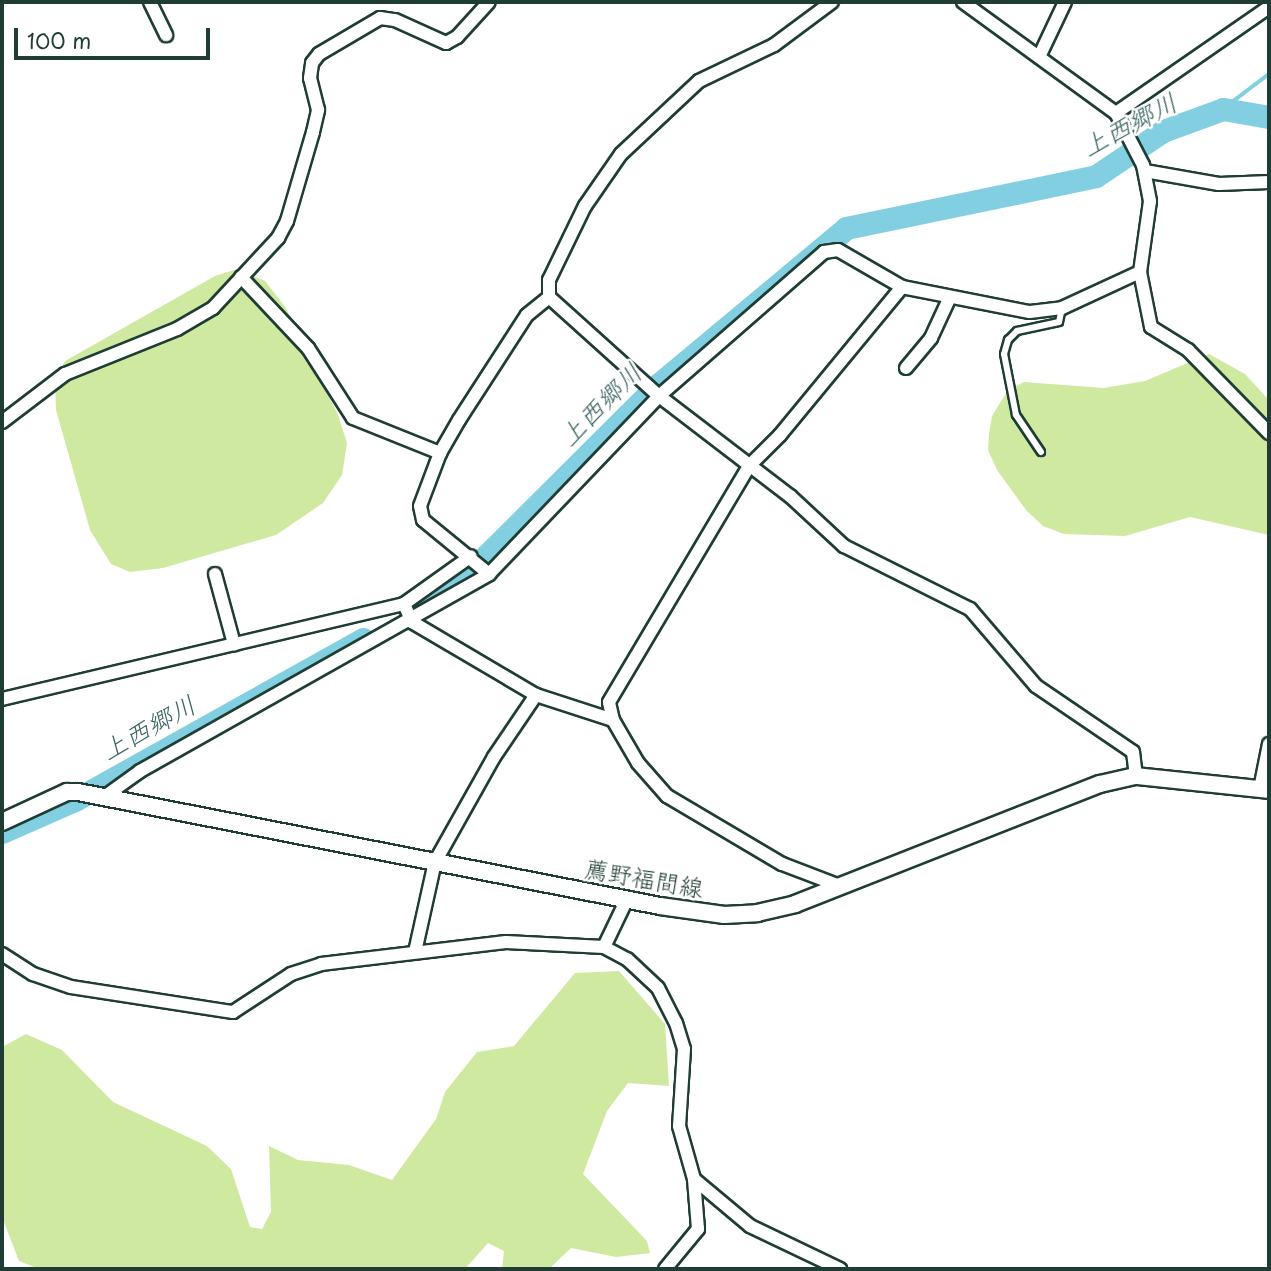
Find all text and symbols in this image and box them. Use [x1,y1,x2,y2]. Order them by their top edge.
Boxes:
scale bar [18,14,214,58]
text: 100 m [27,24,91,56]
water label: 上西郷川 [1076,86,1182,162]
water label: 上西郷川 [552,356,648,452]
water label: 上西郷川 [95,688,201,766]
street label: 薦野福間線 [582,853,706,903]

